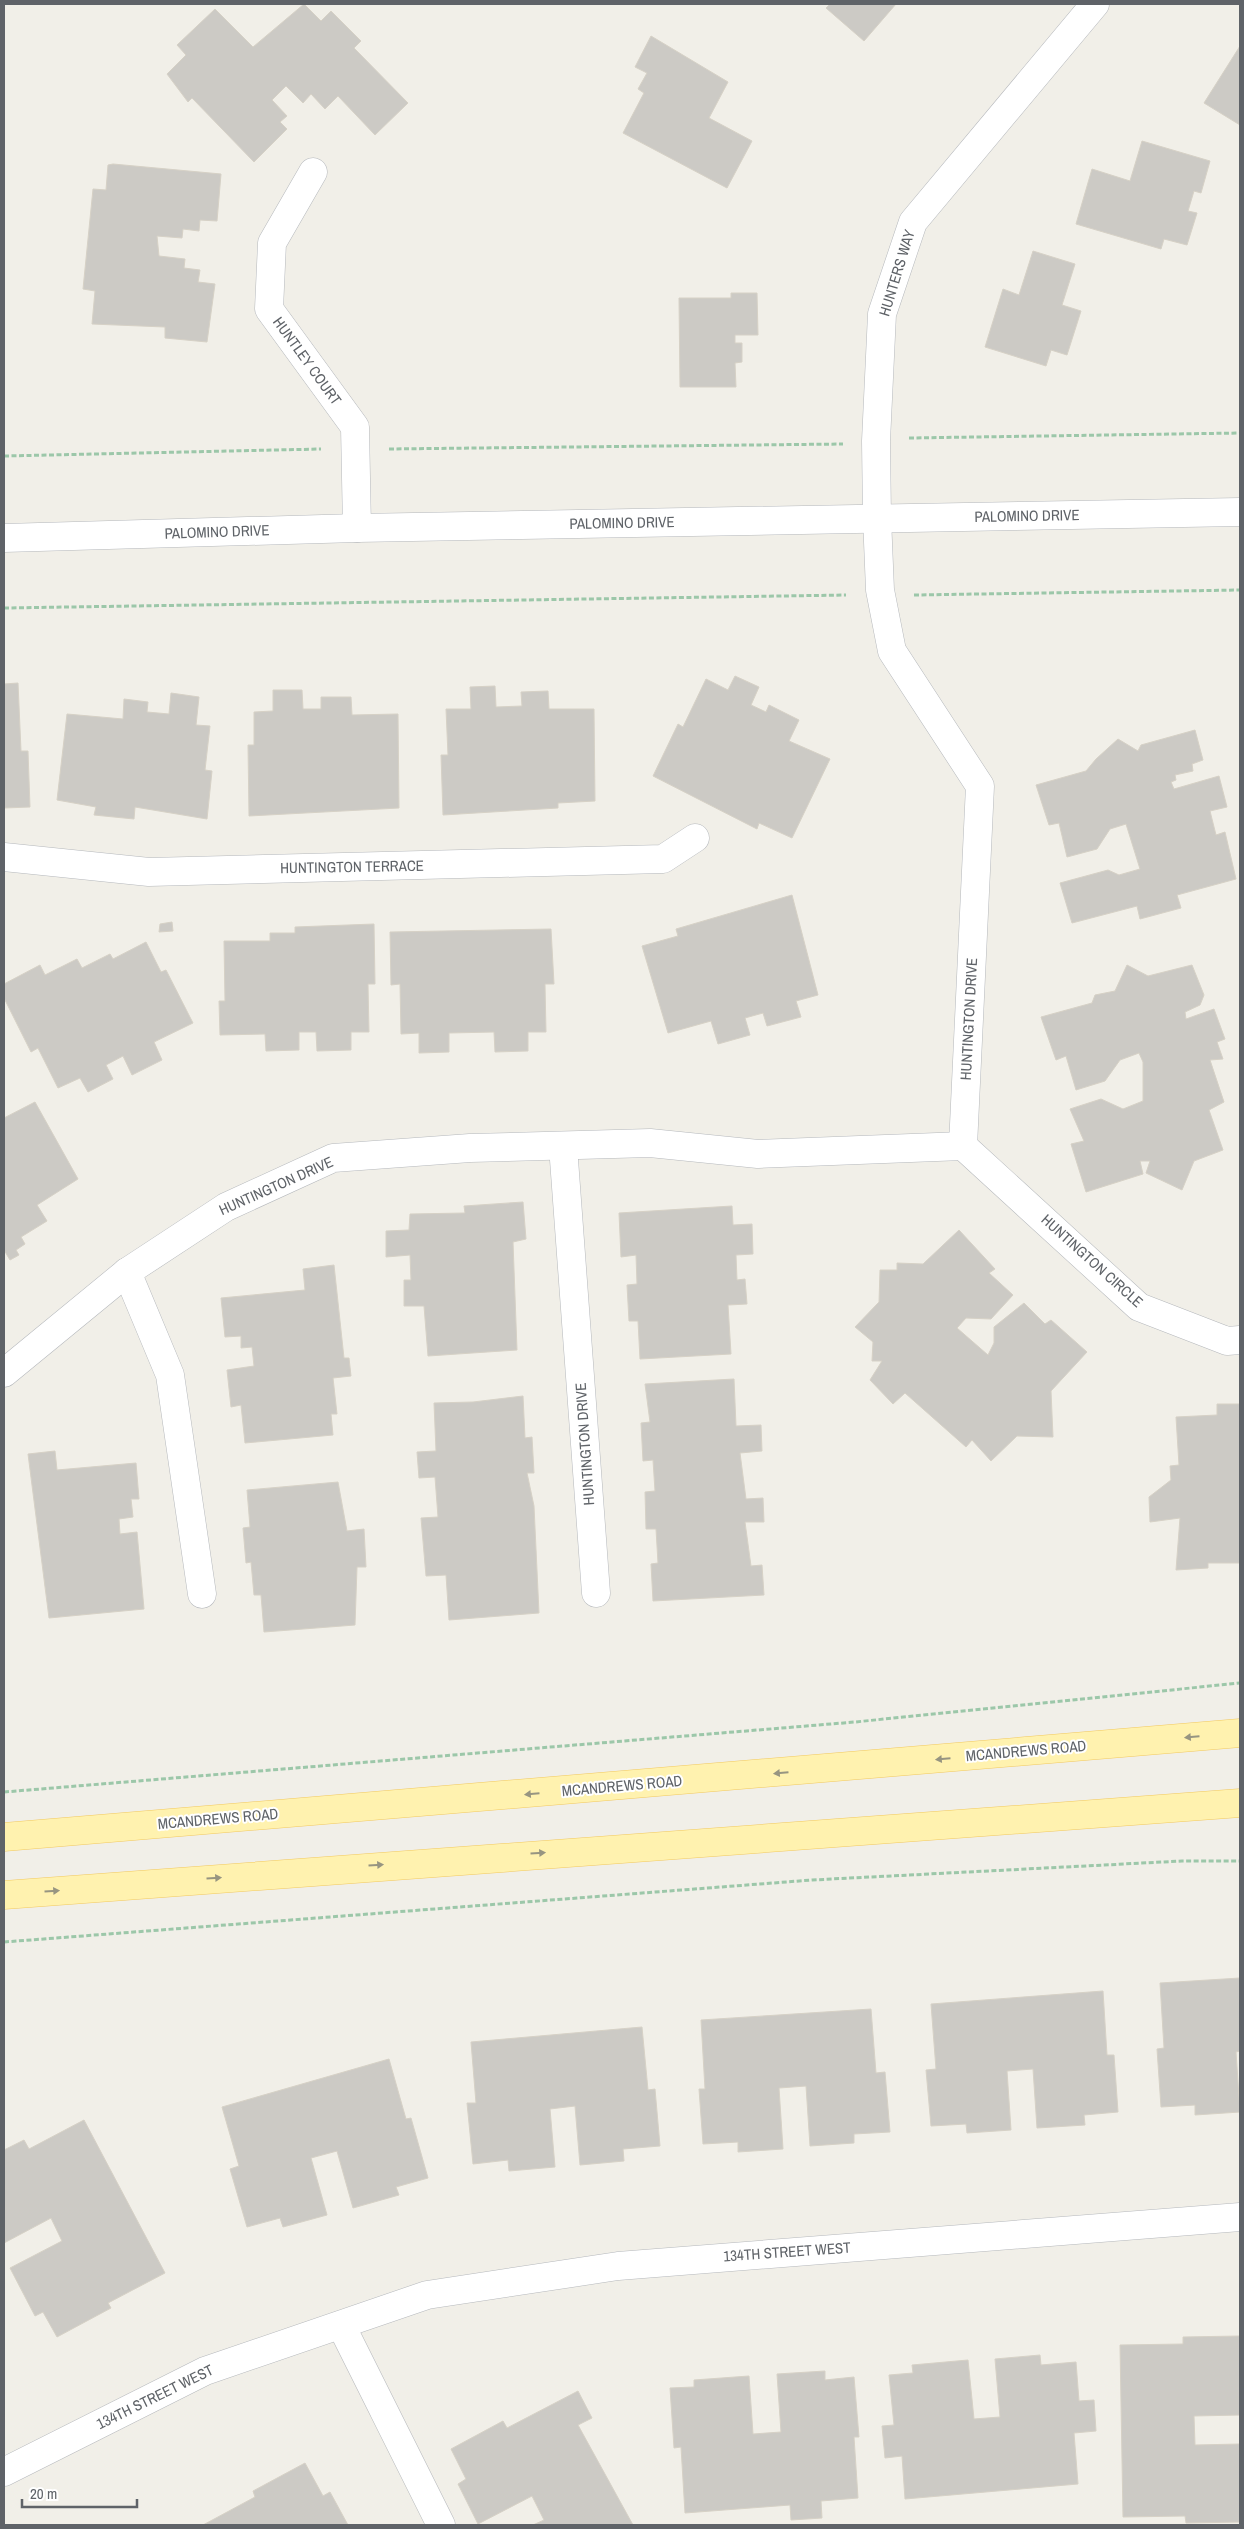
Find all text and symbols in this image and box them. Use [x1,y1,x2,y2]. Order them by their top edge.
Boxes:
street label: HUNTERS WAY [873,226,920,319]
street label: HUNTLEY COURT [268,312,347,409]
street label: PALOMINO DRIVE [974,504,1080,527]
street label: PALOMINO DRIVE [569,511,675,534]
street label: PALOMINO DRIVE [164,519,270,544]
street label: HUNTINGTON TERRACE [280,855,424,878]
street label: HUNTINGTON DRIVE [955,957,982,1081]
street label: HUNTINGTON DRIVE [215,1151,336,1220]
street label: HUNTINGTON CIRCLE [1037,1209,1148,1312]
street label: HUNTINGTON DRIVE [570,1382,599,1506]
one-way arrow [1183,1733,1199,1741]
street label: MCANDREWS ROAD [965,1735,1087,1766]
one-way arrow [934,1755,950,1763]
one-way arrow [772,1769,788,1777]
street label: MCANDREWS ROAD [561,1770,683,1801]
one-way arrow [523,1790,539,1798]
street label: MCANDREWS ROAD [157,1803,279,1834]
one-way arrow [531,1849,547,1857]
one-way arrow [369,1861,385,1869]
one-way arrow [207,1874,223,1882]
one-way arrow [45,1887,61,1895]
street label: 134TH STREET WEST [723,2237,852,2266]
street label: 134TH STREET WEST [93,2359,217,2434]
scale bar [22,2476,138,2508]
text: 20 m [30,2483,57,2504]

